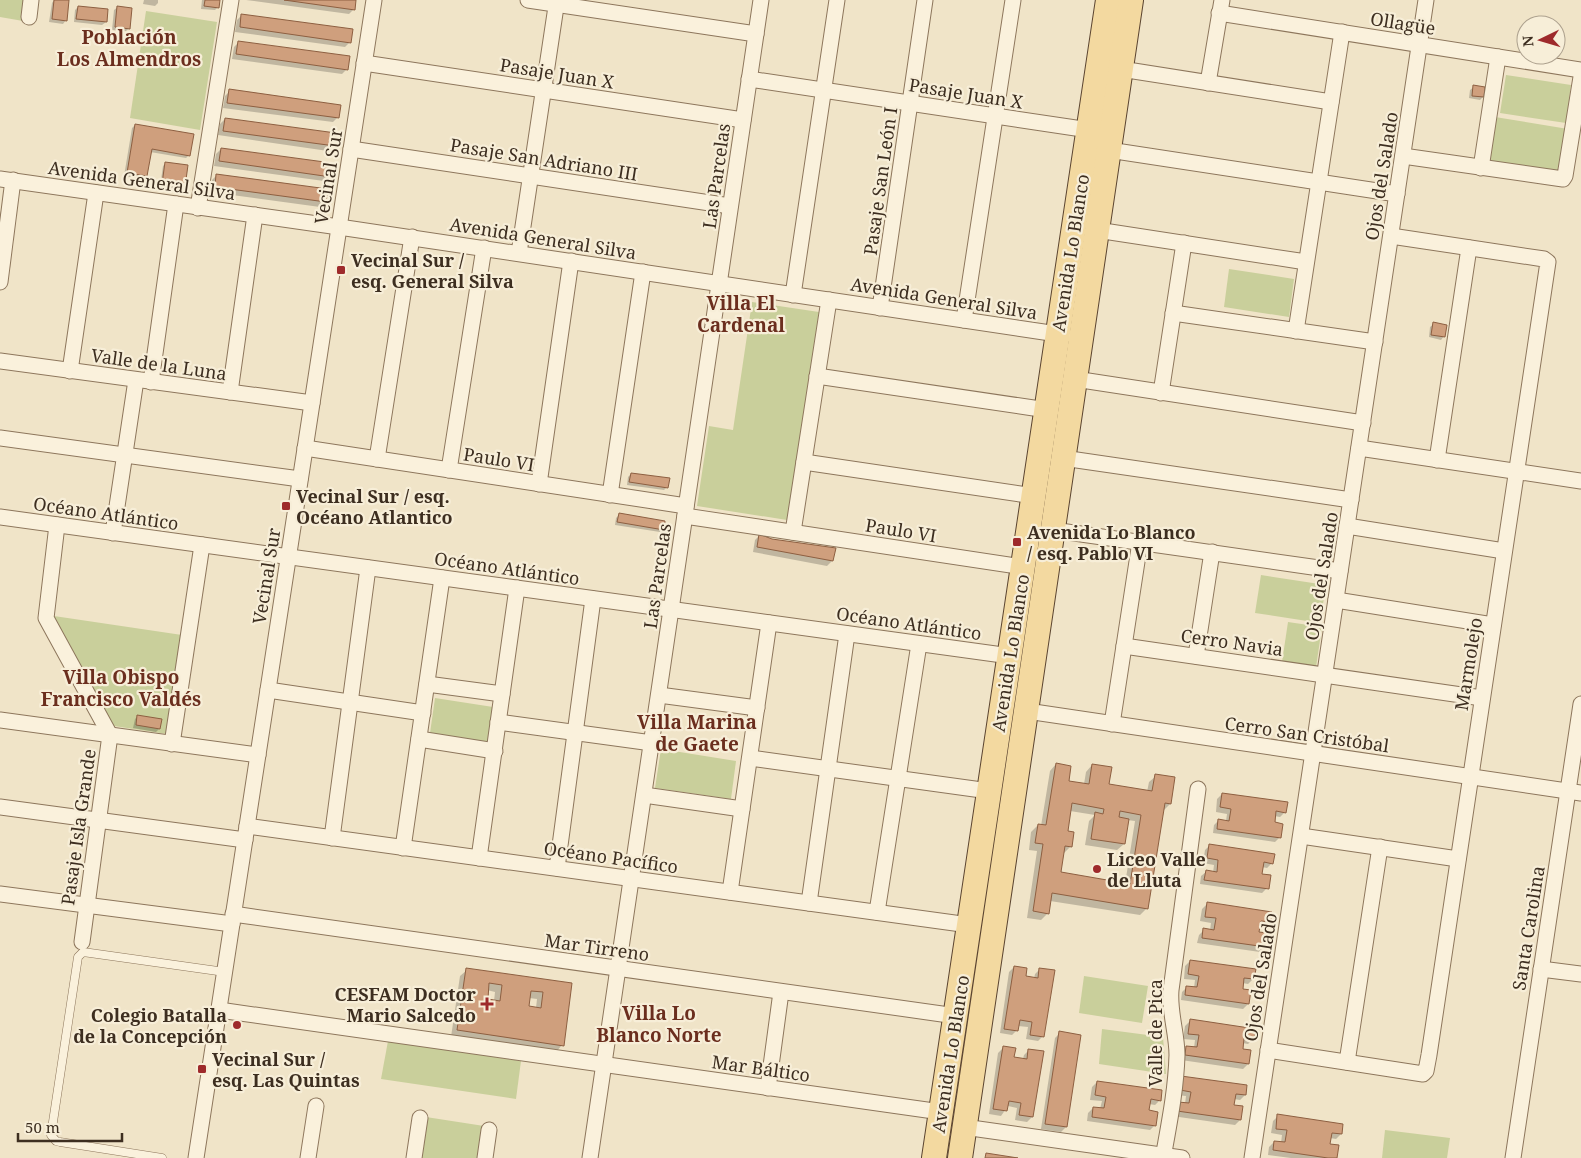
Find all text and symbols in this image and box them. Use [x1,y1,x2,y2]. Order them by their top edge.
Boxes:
street label: Ollagüe [1369,6,1437,40]
north arrow [1516,15,1566,65]
district label: Población Los Almendros [57,24,201,72]
text: N [1518,35,1537,48]
street label: Pasaje Juan X [498,52,616,94]
street label: Pasaje Juan X [907,72,1025,114]
street label: Pasaje San León I [858,105,902,257]
street label: Ojos del Salado [1359,110,1403,242]
street label: Las Parcelas [697,122,735,230]
street label: Vecinal Sur [309,126,348,226]
street label: Pasaje San Adriano III [449,132,639,186]
street label: Avenida General Silva [47,155,237,205]
street label: Avenida Lo Blanco [1046,172,1094,334]
street label: Avenida General Silva [448,211,638,265]
place label: Vecinal Sur / esq. General Silva [351,248,514,293]
marker: Vecinal Sur / esq. General Silva [335,264,347,276]
street label: Avenida General Silva [849,271,1039,325]
district label: Villa El Cardenal [697,290,785,338]
street label: Valle de la Luna [90,343,228,385]
street label: Paulo VI [462,442,536,476]
place label: Vecinal Sur / esq. Océano Atlantico [296,484,453,529]
street label: Océano Atlántico [32,491,180,535]
marker: Vecinal Sur / esq. Océano Atlantico [280,500,292,512]
street label: Ojos del Salado [1299,510,1343,642]
street label: Paulo VI [864,513,938,547]
place label: Avenida Lo Blanco / esq. Pablo VI [1027,520,1195,565]
street label: Las Parcelas [638,522,676,630]
street label: Vecinal Sur [247,526,286,626]
marker: Avenida Lo Blanco / esq. Pablo VI [1011,536,1023,548]
street label: Océano Atlántico [433,546,581,590]
street label: Avenida Lo Blanco [986,572,1034,734]
street label: Océano Atlántico [835,601,983,645]
street label: Marmolejo [1449,616,1487,712]
street label: Cerro Navia [1179,623,1285,661]
district label: Villa Obispo Francisco Valdés [41,664,201,712]
district label: Villa Marina de Gaete [637,709,757,757]
street label: Cerro San Cristóbal [1223,711,1391,757]
street label: Pasaje Isla Grande [55,747,101,907]
street label: Océano Pacífico [542,836,680,878]
place label: Liceo Valle de Lluta [1107,847,1206,892]
marker: Liceo Valle de Lluta [1091,863,1103,875]
street label: Santa Carolina [1506,864,1550,992]
street label: Ojos del Salado [1238,911,1282,1043]
street label: Mar Tirreno [543,928,651,966]
street label: Avenida Lo Blanco [926,973,974,1135]
street label: Valle de Pica [1143,979,1167,1087]
place label: CESFAM Doctor Mario Salcedo [334,982,477,1027]
marker: CESFAM Doctor Mario Salcedo [480,997,494,1011]
district label: Villa Lo Blanco Norte [596,1000,722,1048]
place label: Colegio Batalla de la Concepción [73,1003,227,1048]
marker: Colegio Batalla de la Concepción [231,1019,243,1031]
place label: Vecinal Sur / esq. Las Quintas [212,1047,360,1092]
street label: Mar Báltico [710,1049,812,1087]
marker: Vecinal Sur / esq. Las Quintas [196,1063,208,1075]
scale bar [18,1110,121,1142]
text: 50 m [25,1117,60,1137]

